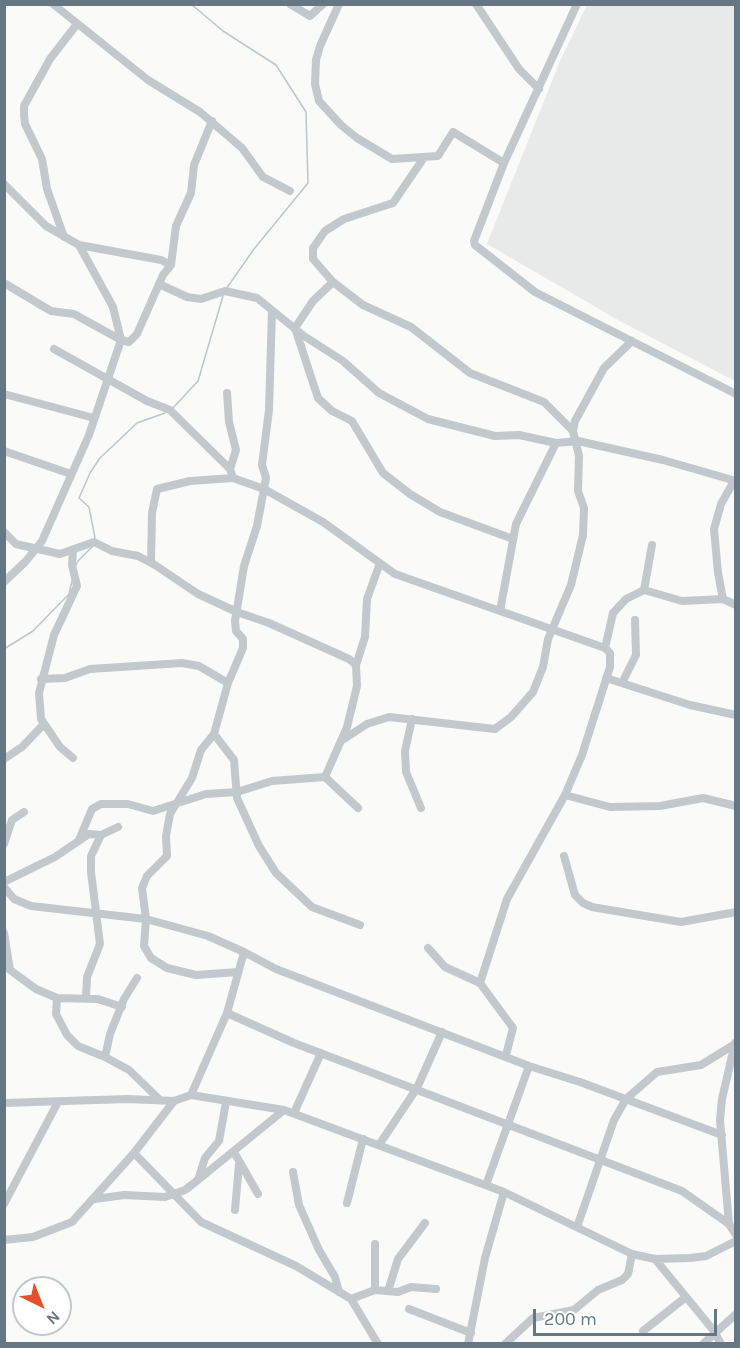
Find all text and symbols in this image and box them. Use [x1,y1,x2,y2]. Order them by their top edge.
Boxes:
north arrow [12,1276,72,1336]
scale bar [536,1297,720,1335]
text: N [43,1307,64,1329]
text: 200 m [544,1308,597,1330]

